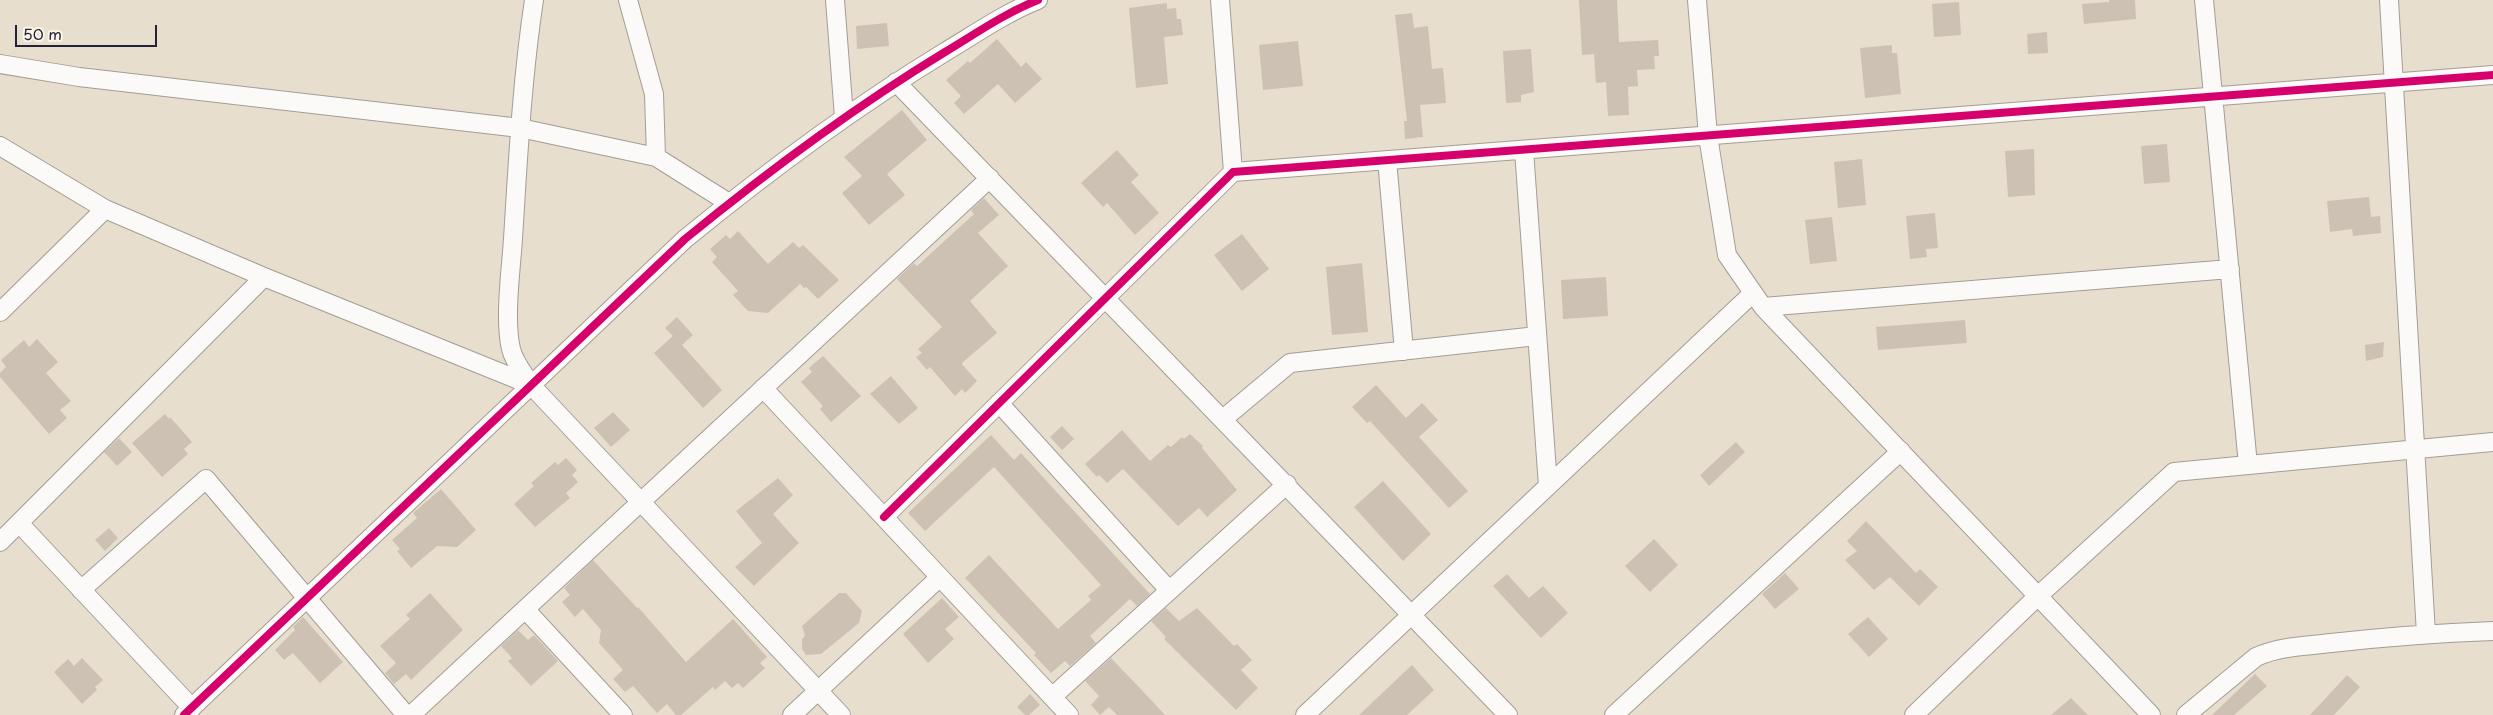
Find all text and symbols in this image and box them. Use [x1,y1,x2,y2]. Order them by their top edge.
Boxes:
scale bar [18,15,160,47]
text: 50 m [23,22,62,45]

